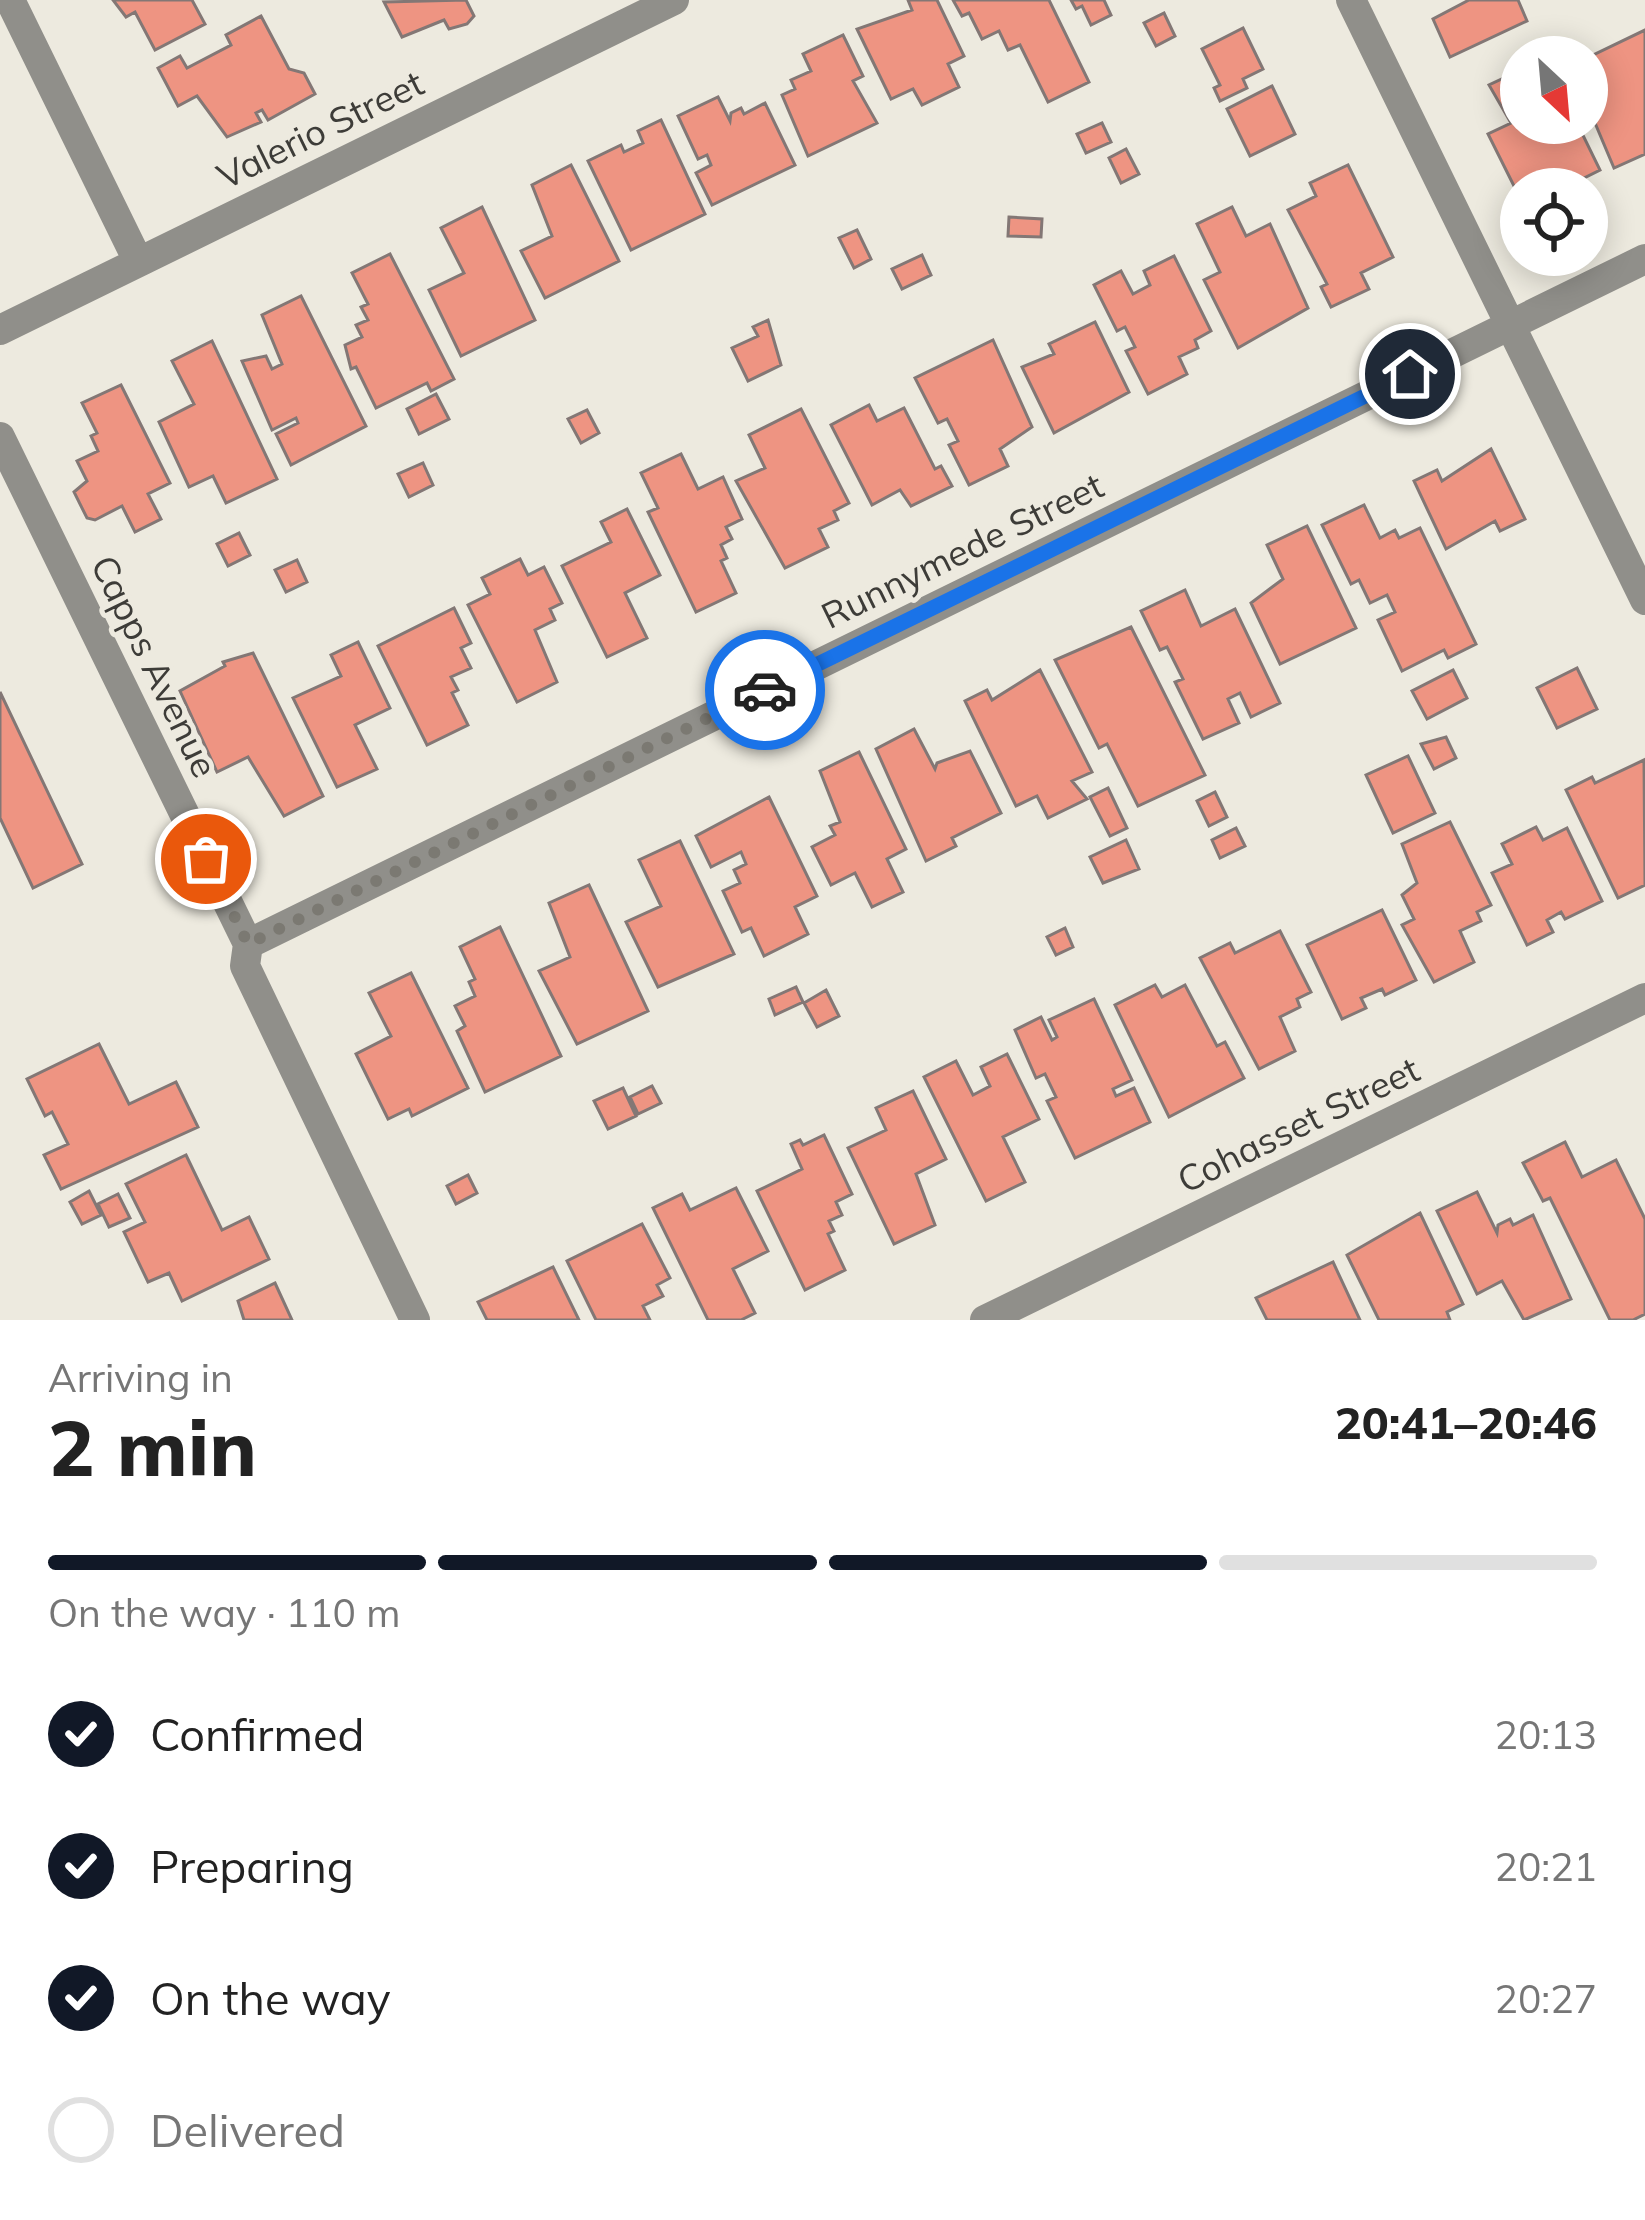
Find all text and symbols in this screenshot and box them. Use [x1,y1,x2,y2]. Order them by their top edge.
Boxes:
north arrow [1500,36,1608,144]
map controls [1500,36,1608,276]
street label: Valerio Street [209,60,431,198]
button: locate [1500,168,1608,276]
pin [1359,323,1461,425]
icon: home [1377,341,1443,407]
street label: Runnymede Street [814,462,1110,638]
street label: Capps Avenue [82,548,228,784]
courier [705,630,825,750]
icon: car [732,657,798,723]
pin [155,808,257,910]
icon: bag [173,826,239,892]
street label: Cohasset Street [1170,1046,1426,1202]
text: Arriving in [48,1353,233,1402]
text: 20:41–20:46 [1335,1394,1597,1450]
text: 2 min [48,1398,257,1496]
text: On the way · 110 m [48,1588,400,1637]
icon: check [48,1701,114,1767]
text: Confirmed [150,1706,364,1762]
text: 20:13 [1495,1710,1597,1759]
icon: check [48,1833,114,1899]
text: Preparing [150,1838,354,1894]
text: 20:21 [1495,1842,1597,1891]
icon: check [48,1965,114,2031]
text: On the way [150,1970,391,2026]
text: 20:27 [1495,1974,1597,2023]
text: Delivered [150,2102,345,2158]

